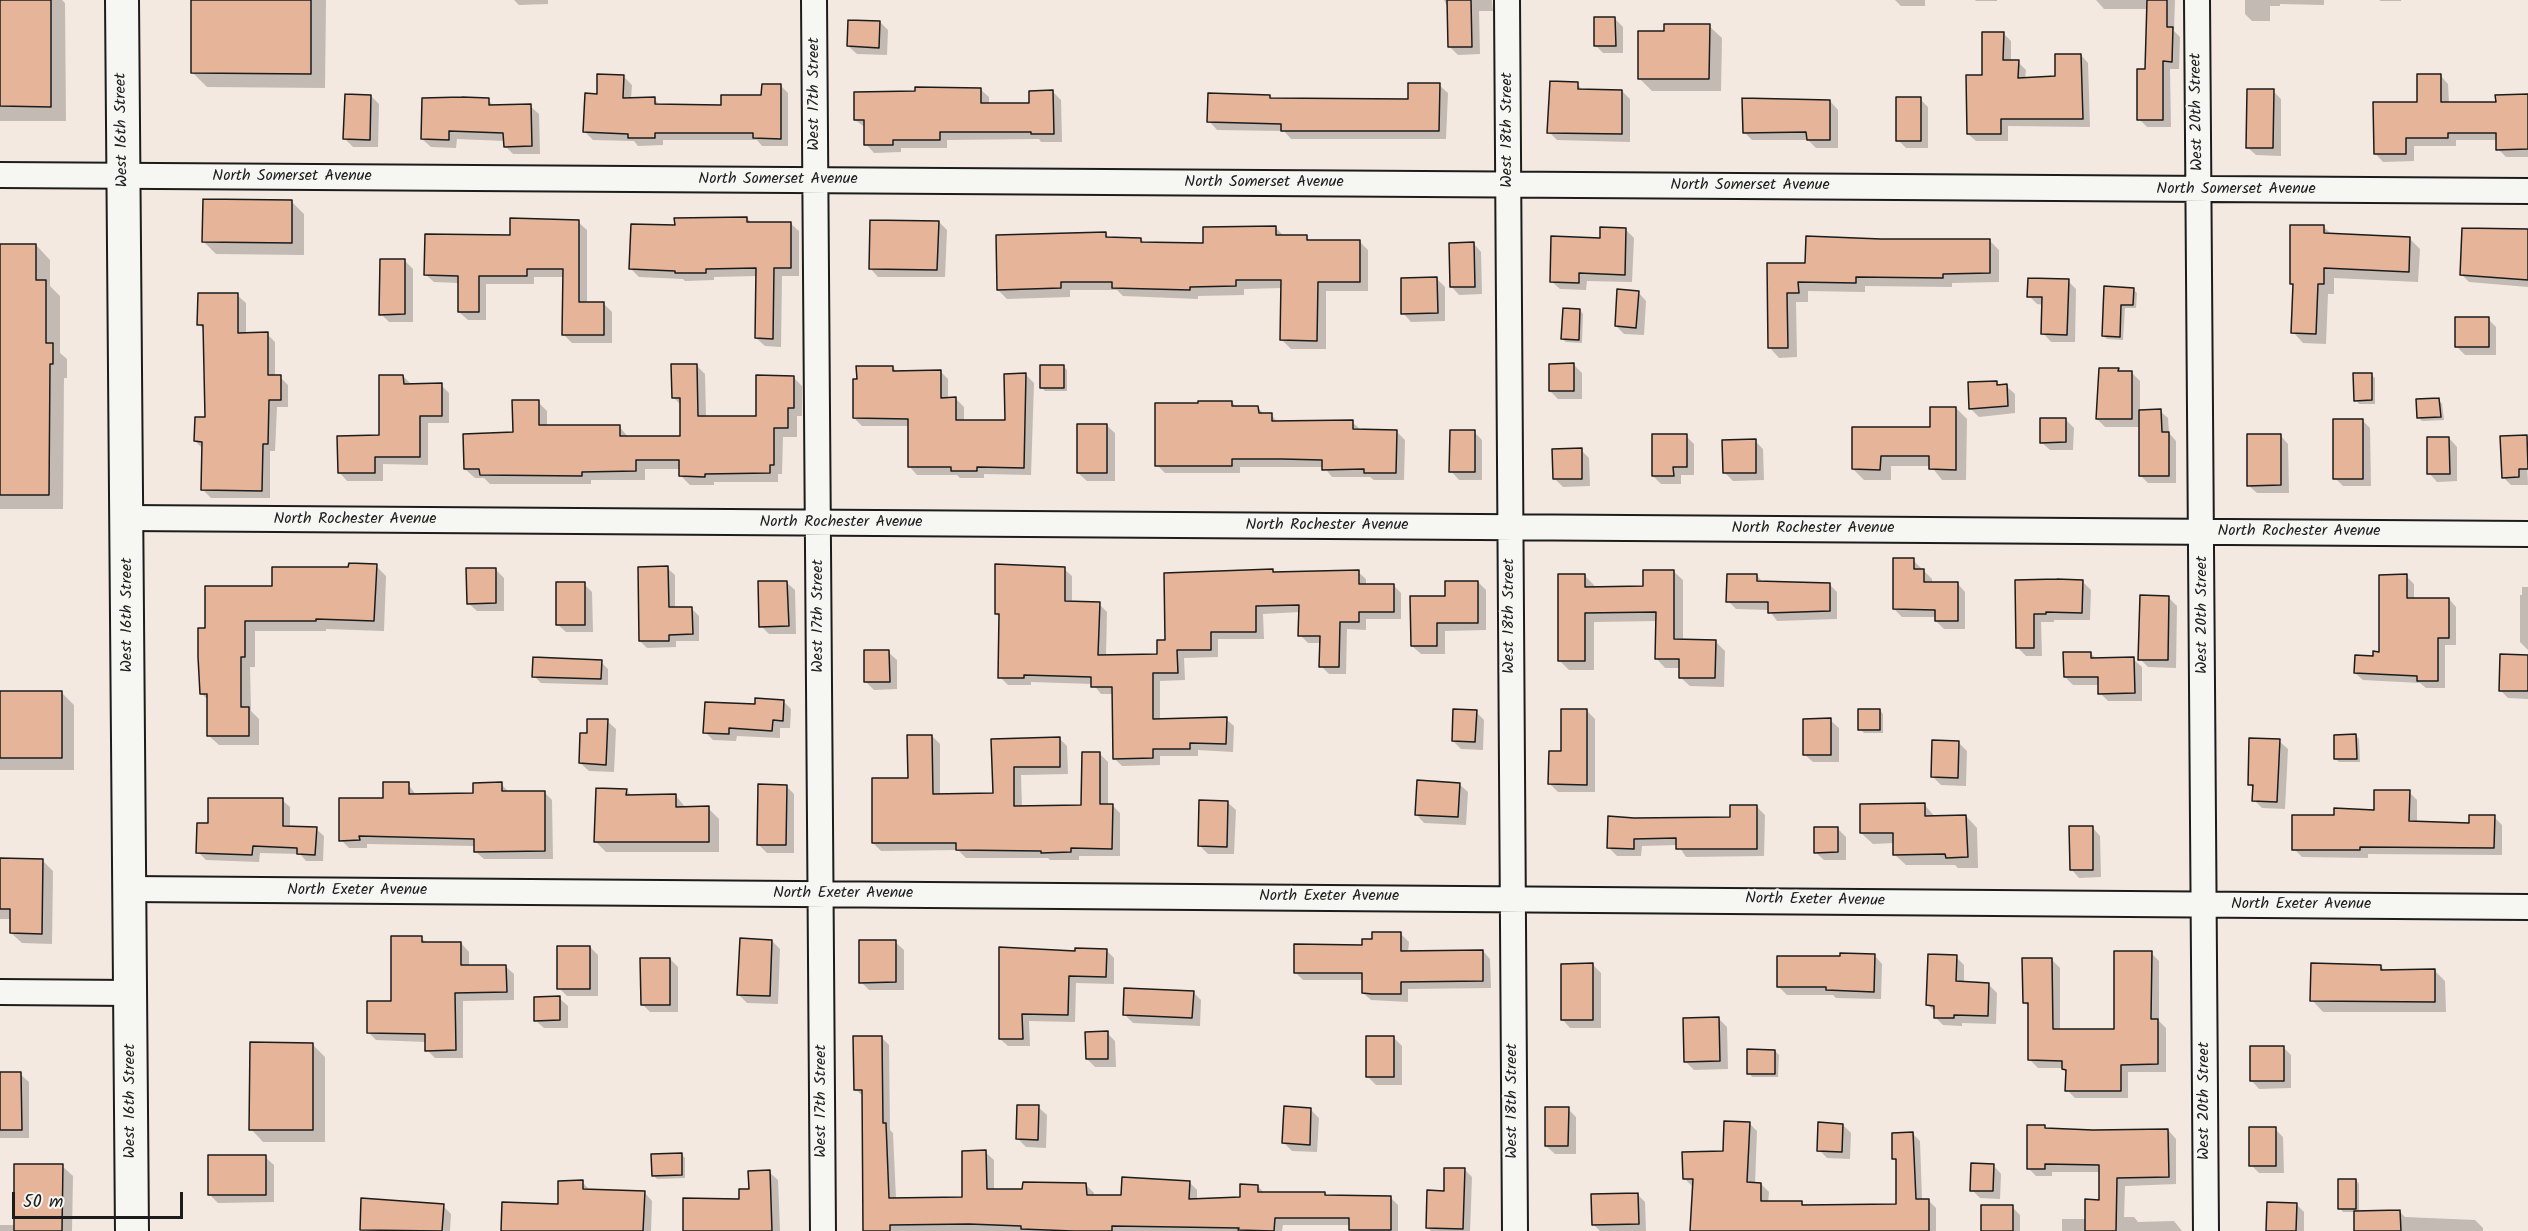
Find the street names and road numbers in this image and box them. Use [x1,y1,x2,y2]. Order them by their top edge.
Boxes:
street label: West 17th Street [805,37,825,151]
street label: West 20th Street [2187,53,2209,171]
street label: West 16th Street [112,72,134,188]
street label: West 18th Street [1498,72,1518,188]
street label: North Somerset Avenue [212,167,372,187]
street label: North Somerset Avenue [698,170,858,190]
street label: North Somerset Avenue [1184,173,1344,193]
street label: North Somerset Avenue [1670,176,1830,196]
street label: North Somerset Avenue [2156,180,2316,200]
street label: North Rochester Avenue [273,510,437,530]
street label: North Rochester Avenue [759,513,923,533]
street label: North Rochester Avenue [1245,516,1409,536]
street label: North Rochester Avenue [1731,519,1895,539]
street label: North Rochester Avenue [2217,522,2381,542]
street label: West 20th Street [2193,556,2213,674]
street label: West 16th Street [118,558,138,672]
street label: West 18th Street [1500,558,1520,674]
street label: West 17th Street [809,559,829,673]
street label: North Exeter Avenue [287,881,427,901]
street label: North Exeter Avenue [773,884,913,904]
street label: North Exeter Avenue [1259,887,1399,907]
street label: North Exeter Avenue [1745,890,1885,912]
street label: North Exeter Avenue [2231,895,2371,915]
street label: West 20th Street [2195,1042,2215,1160]
street label: West 18th Street [1503,1043,1523,1159]
street label: West 16th Street [121,1044,141,1158]
street label: West 17th Street [812,1044,832,1158]

